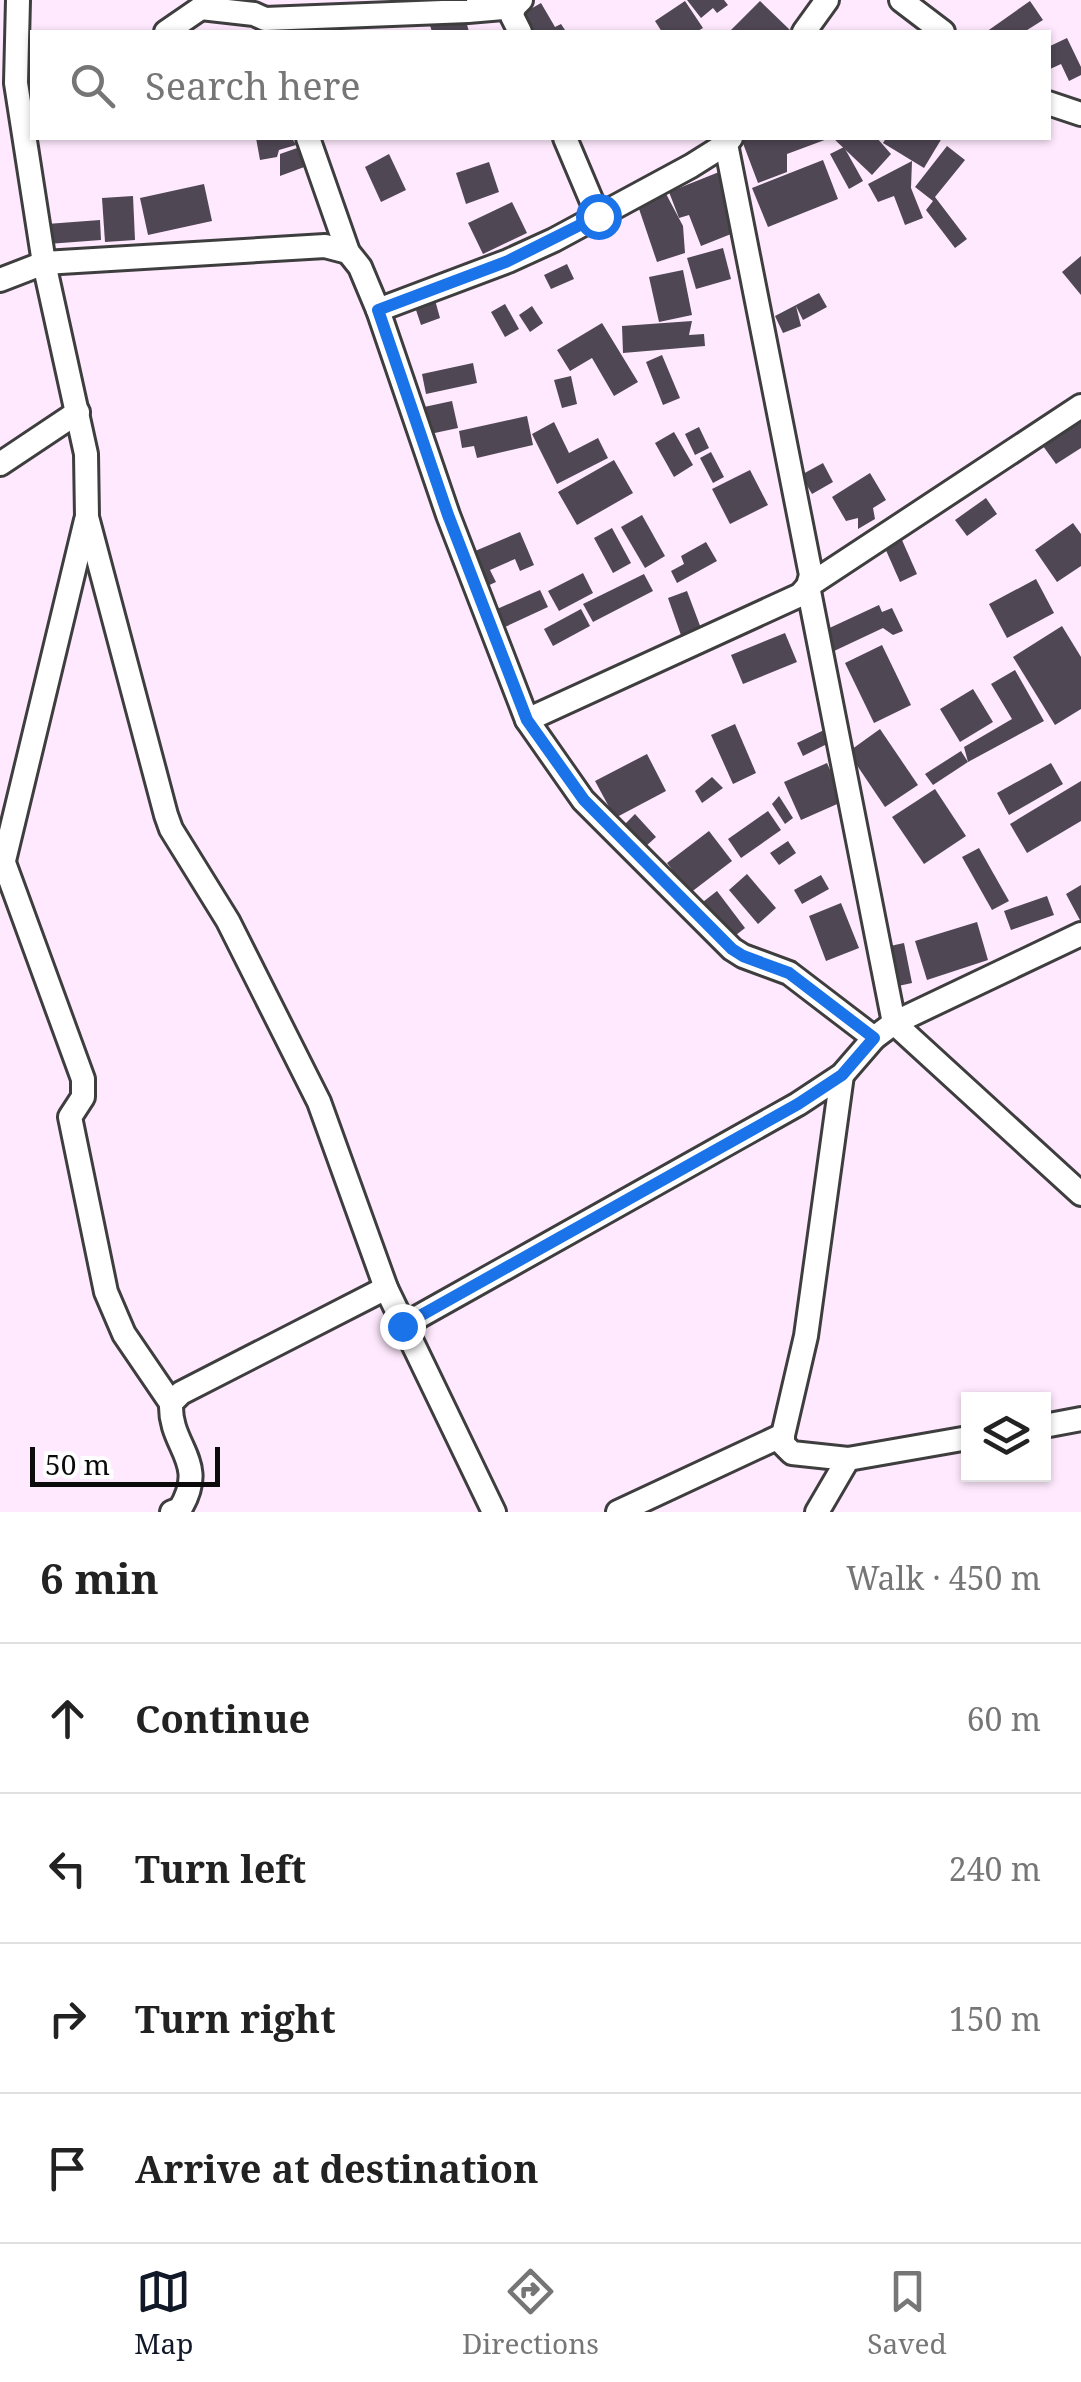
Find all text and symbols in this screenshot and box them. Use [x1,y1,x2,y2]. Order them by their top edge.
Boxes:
search box [30,30,1051,140]
icon: search [65,58,120,113]
text: Search here [145,59,361,111]
route start [576,194,622,240]
route end [380,1304,426,1350]
map controls [961,1392,1051,1482]
button: layers [961,1392,1051,1482]
scale bar [30,1442,220,1486]
text: 50 m [45,1445,110,1483]
text: 6 min [40,1549,159,1606]
text: Walk · 450 m [846,1556,1041,1599]
icon: ahead [40,1691,95,1746]
text: Continue [135,1692,310,1744]
text: 60 m [967,1697,1041,1740]
icon: left [40,1841,95,1896]
text: Turn left [135,1842,306,1894]
text: 240 m [949,1847,1041,1890]
icon: right [40,1991,95,2046]
text: Turn right [135,1992,336,2044]
text: 150 m [949,1997,1041,2040]
icon: arrive [40,2141,95,2196]
text: Arrive at destination [135,2142,539,2194]
tab: Map [134,2264,193,2362]
tab: Directions [462,2264,599,2362]
tab: Saved [867,2264,947,2362]

